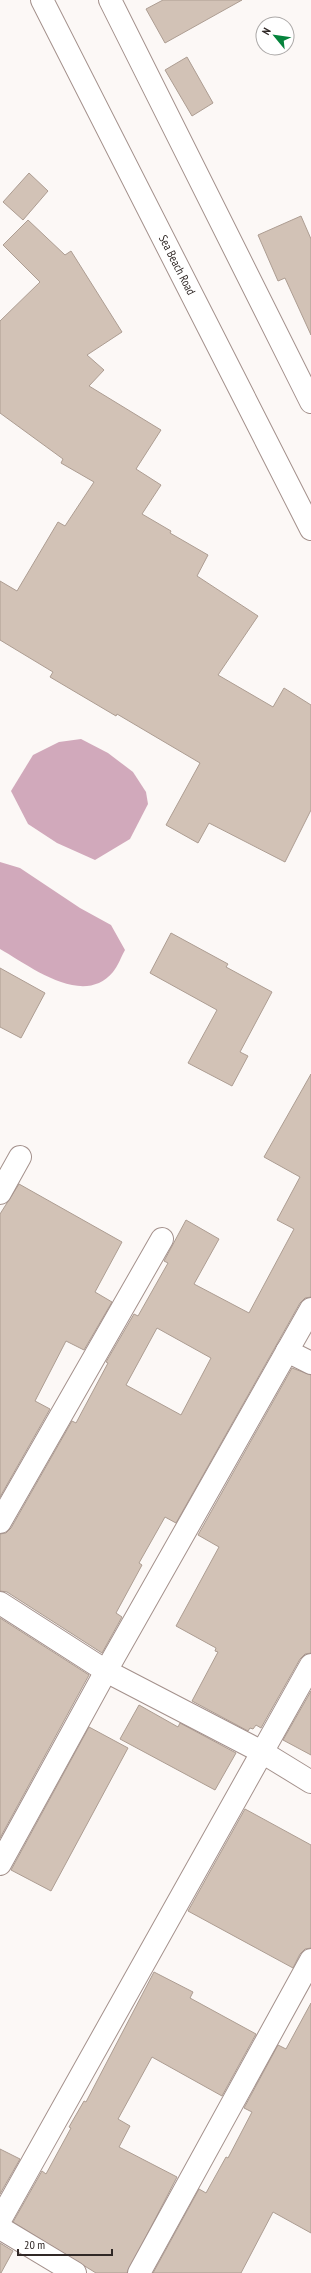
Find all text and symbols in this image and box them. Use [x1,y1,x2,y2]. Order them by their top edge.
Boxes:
north arrow [255,16,295,56]
text: N [259,25,274,37]
street label: Sea Beach Road [156,232,199,297]
scale bar [18,2231,112,2257]
text: 20 m [24,2237,45,2252]

